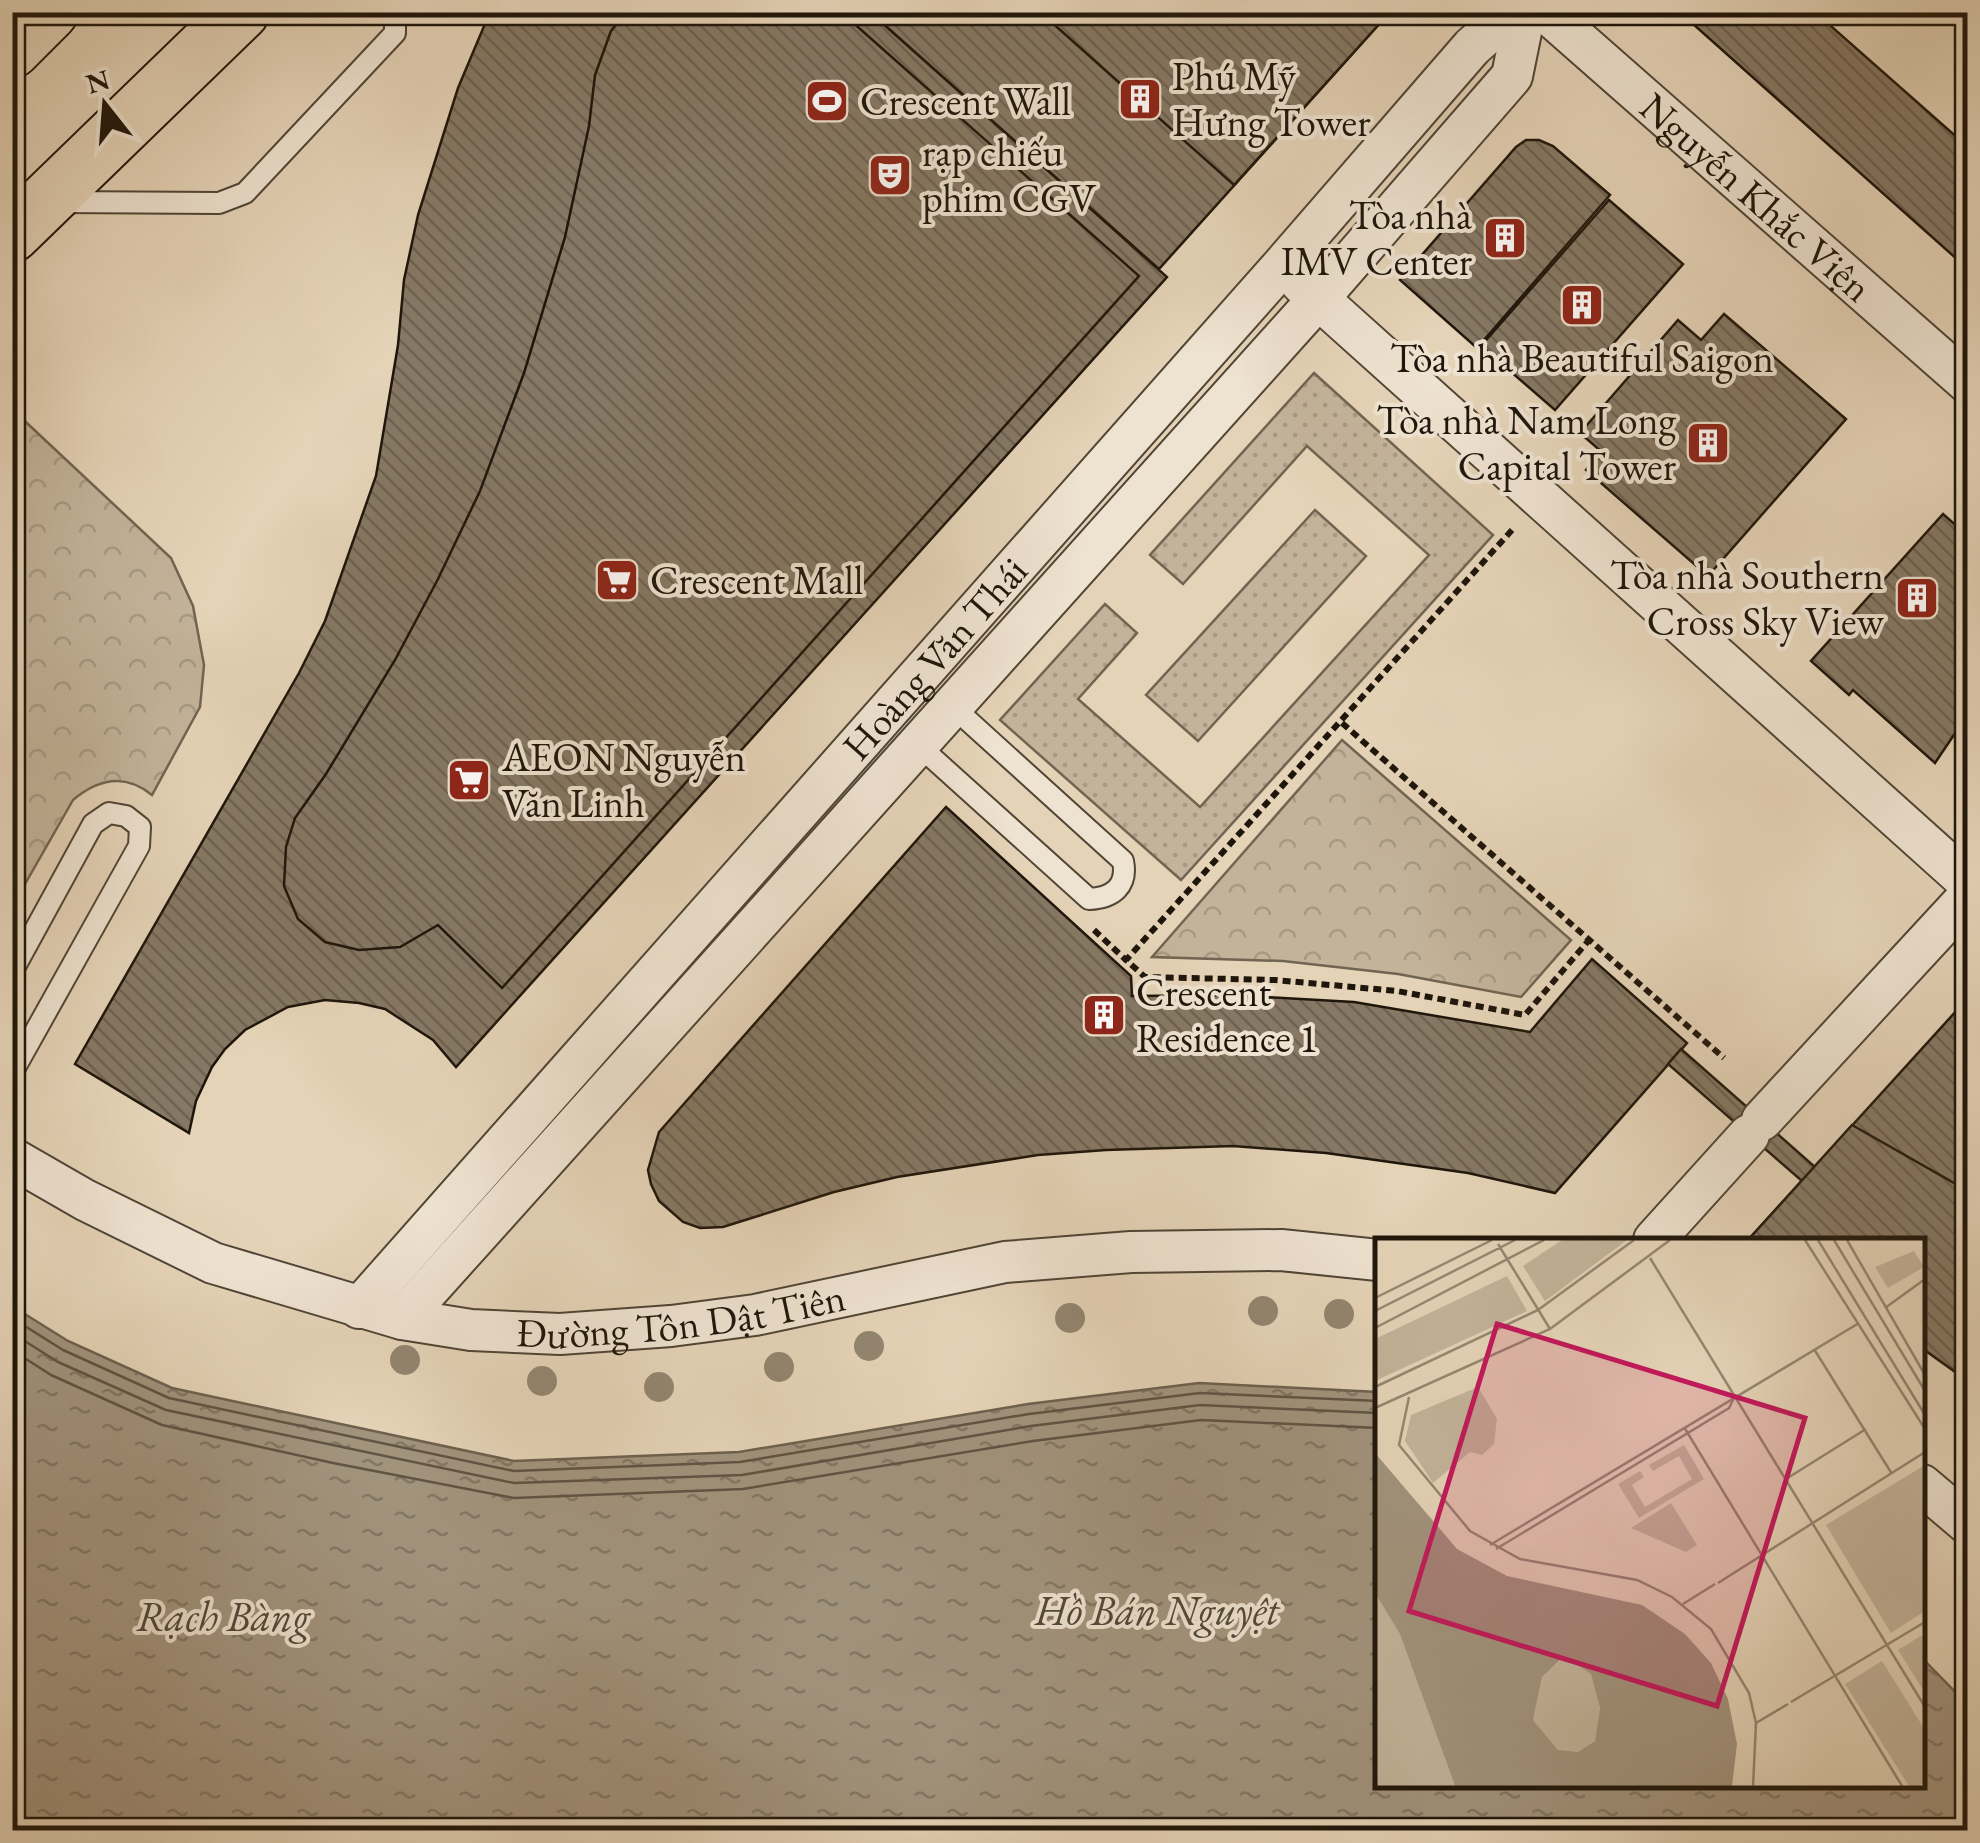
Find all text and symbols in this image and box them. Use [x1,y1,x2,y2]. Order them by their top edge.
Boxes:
place label: Phú Mỹ Hưng Tower [1172,50,1371,148]
north arrow [55,55,155,155]
text: N [82,60,114,102]
place label: Crescent Wall [860,75,1071,127]
building icon: Phú Mỹ Hưng Tower [1117,76,1163,122]
sports icon: Crescent Wall [804,78,850,124]
street label: Nguyễn Khắc Viện [1629,81,1883,313]
place label: rạp chiếu phim CGV [922,126,1097,224]
theatre icon: rạp chiếu phim CGV [867,152,913,198]
place label: Tòa nhà IMV Center [1281,189,1473,287]
building icon: Tòa nhà IMV Center [1482,215,1528,261]
building icon: Tòa nhà Beautiful Saigon [1559,282,1605,328]
place label: Tòa nhà Beautiful Saigon [1390,332,1774,384]
place label: Tòa nhà Nam Long Capital Tower [1376,394,1677,492]
building icon: Tòa nhà Nam Long Capital Tower [1685,420,1731,466]
street label: Hoàng Văn Thái [831,545,1039,771]
place label: Tòa nhà Southern Cross Sky View [1610,549,1885,647]
place label: Crescent Mall [650,554,863,606]
supermarket icon: Crescent Mall [594,557,640,603]
building icon: Tòa nhà Southern Cross Sky View [1894,575,1940,621]
place label: AEON Nguyễn Văn Linh [501,731,746,829]
supermarket icon: AEON Nguyễn Văn Linh [446,757,492,803]
place label: Crescent Residence 1 [1136,966,1318,1064]
building icon: Crescent Residence 1 [1081,992,1127,1038]
inset map [1375,1238,1925,1788]
street label: Đường Tôn Dật Tiên [515,1271,850,1360]
water label: Hồ Bán Nguyệt [1034,1583,1281,1638]
water label: Rạch Bàng [136,1589,312,1644]

